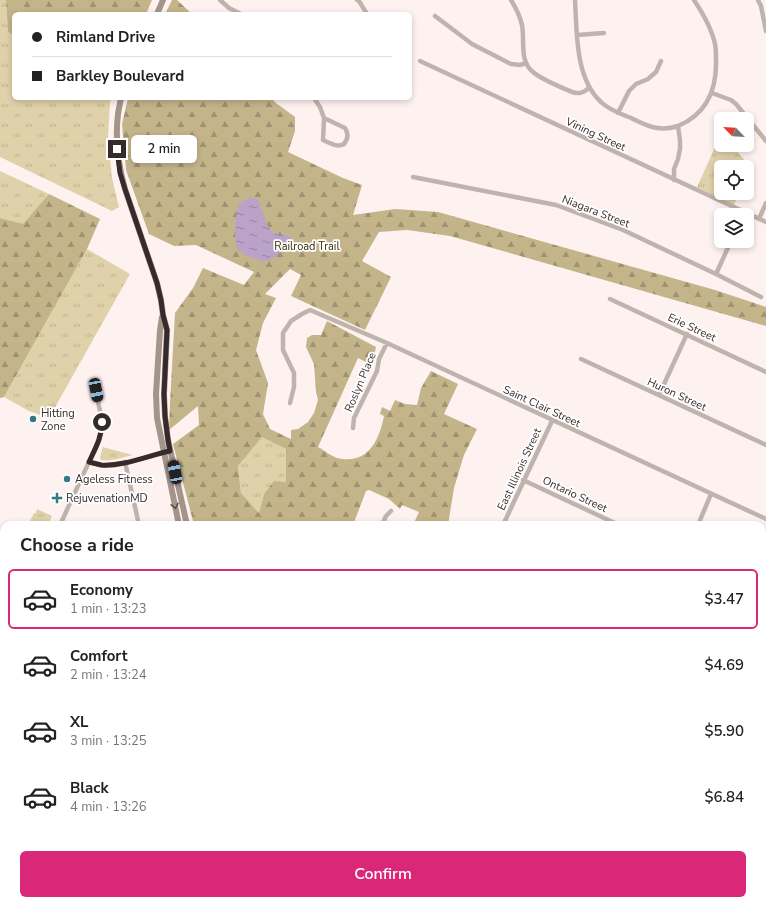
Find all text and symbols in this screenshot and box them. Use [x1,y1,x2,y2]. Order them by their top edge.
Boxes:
text: Rimland Drive [56,27,155,47]
text: Barkley Boulevard [56,66,184,86]
north arrow [714,112,754,152]
map controls [714,112,754,248]
street label: Vining Street [562,114,628,155]
callout: 2 min [131,135,197,163]
route end [108,140,126,158]
text: 2 min [147,140,181,158]
button: locate [714,160,754,200]
street label: Niagara Street [560,192,632,231]
button: layers [714,208,754,248]
park label: Railroad Trail [274,239,340,254]
street label: Erie Street [665,310,718,345]
street label: Roslyn Place [341,350,380,414]
street label: Huron Street [645,374,709,415]
car [88,377,104,403]
street label: Saint Clair Street [501,382,583,431]
place label: Hitting Zone [41,406,75,434]
route start [93,413,111,431]
marker: Hitting Zone [28,414,38,424]
street label: East Illinois Street [494,426,545,513]
car [167,459,183,485]
place label: Ageless Fitness [75,472,153,487]
street label: Ontario Street [540,473,610,516]
marker: Ageless Fitness [62,474,72,484]
place label: RejuvenationMD [66,491,148,506]
marker: RejuvenationMD [51,492,63,504]
one-way arrow [170,503,178,509]
text: Choose a ride [20,533,134,557]
text: Economy [70,580,133,600]
icon: car [22,581,58,617]
text: $3.47 [704,589,744,609]
text: 1 min · 13:23 [70,600,146,618]
text: Comfort [70,646,127,666]
icon: car [22,647,58,683]
text: $4.69 [704,655,744,675]
text: 2 min · 13:24 [70,666,146,684]
text: XL [70,712,89,732]
icon: car [22,713,58,749]
text: $5.90 [704,721,744,741]
text: 3 min · 13:25 [70,732,146,750]
text: Black [70,778,108,798]
icon: car [22,779,58,815]
text: $6.84 [704,787,744,807]
text: 4 min · 13:26 [70,798,146,816]
button: Confirm [20,851,746,897]

